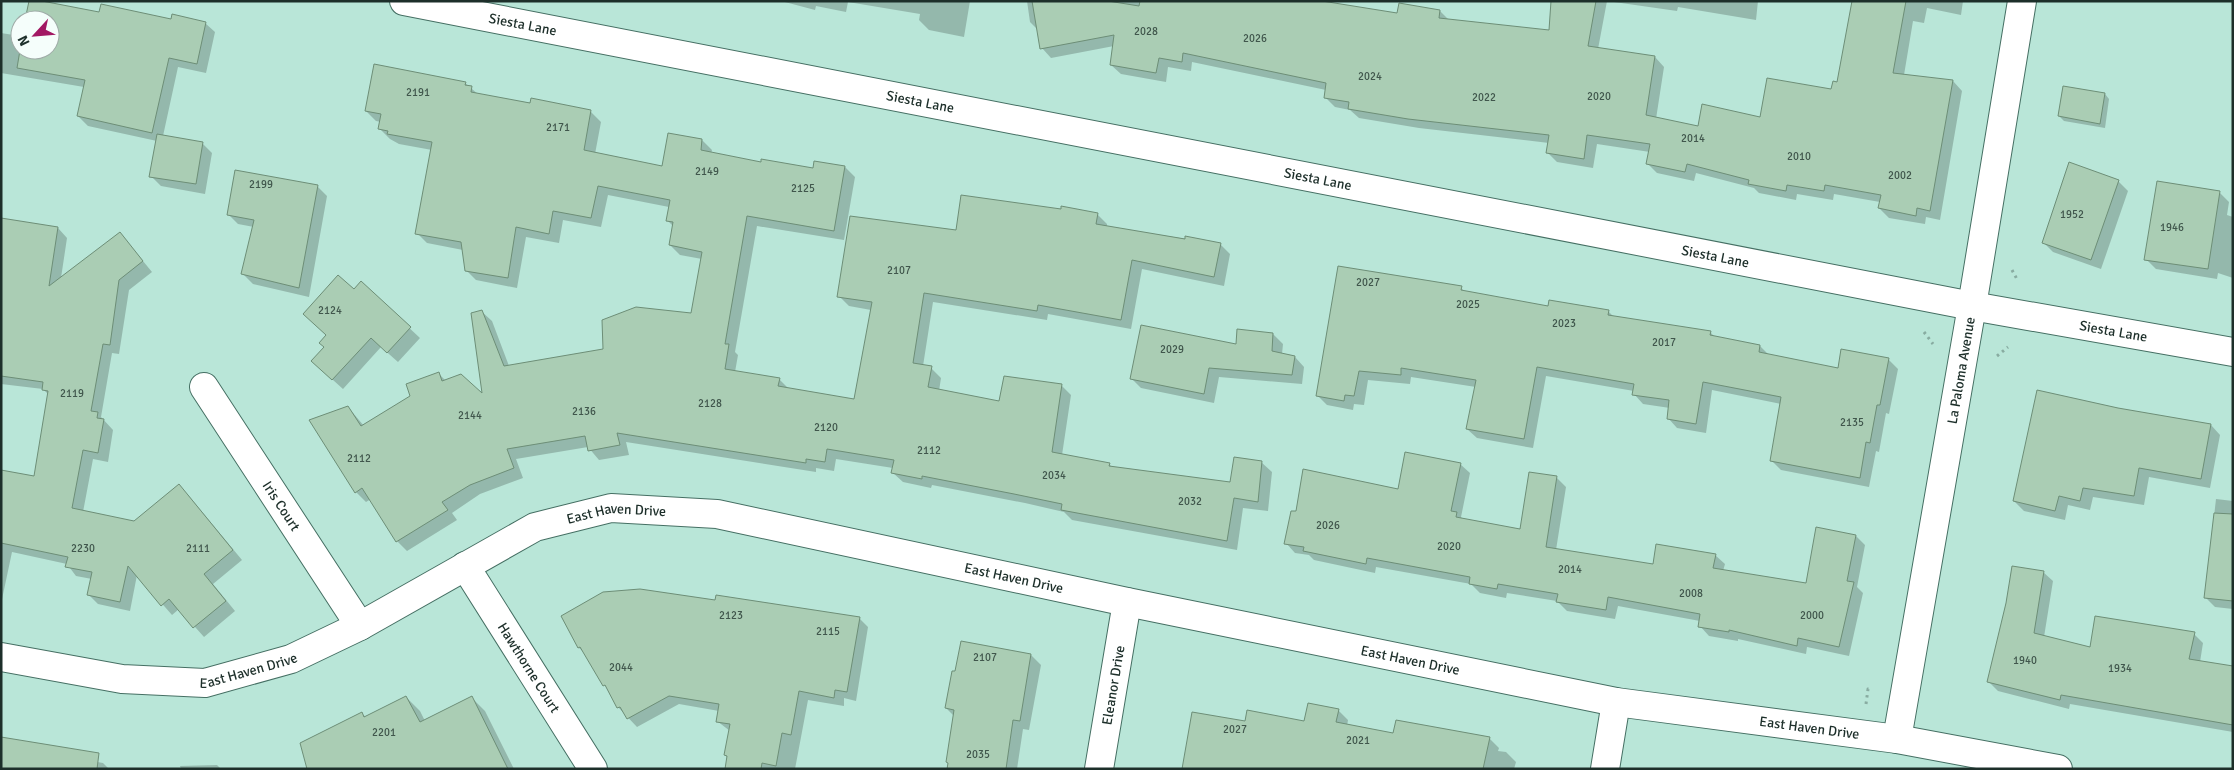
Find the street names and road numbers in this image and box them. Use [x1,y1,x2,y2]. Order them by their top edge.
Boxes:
street label: Siesta Lane [487,10,558,40]
street label: Siesta Lane [885,87,956,117]
street label: Siesta Lane [1282,164,1353,194]
street label: Siesta Lane [1680,242,1751,271]
street label: La Paloma Avenue [1944,316,1979,426]
street label: Siesta Lane [2078,317,2149,346]
street label: Iris Court [259,478,304,534]
street label: East Haven Drive [565,500,666,528]
street label: East Haven Drive [963,559,1065,597]
street label: Hawthorne Court [494,620,563,716]
street label: East Haven Drive [1359,642,1461,679]
street label: Eleanor Drive [1099,644,1129,726]
street label: East Haven Drive [199,649,300,692]
street label: East Haven Drive [1758,713,1860,743]

